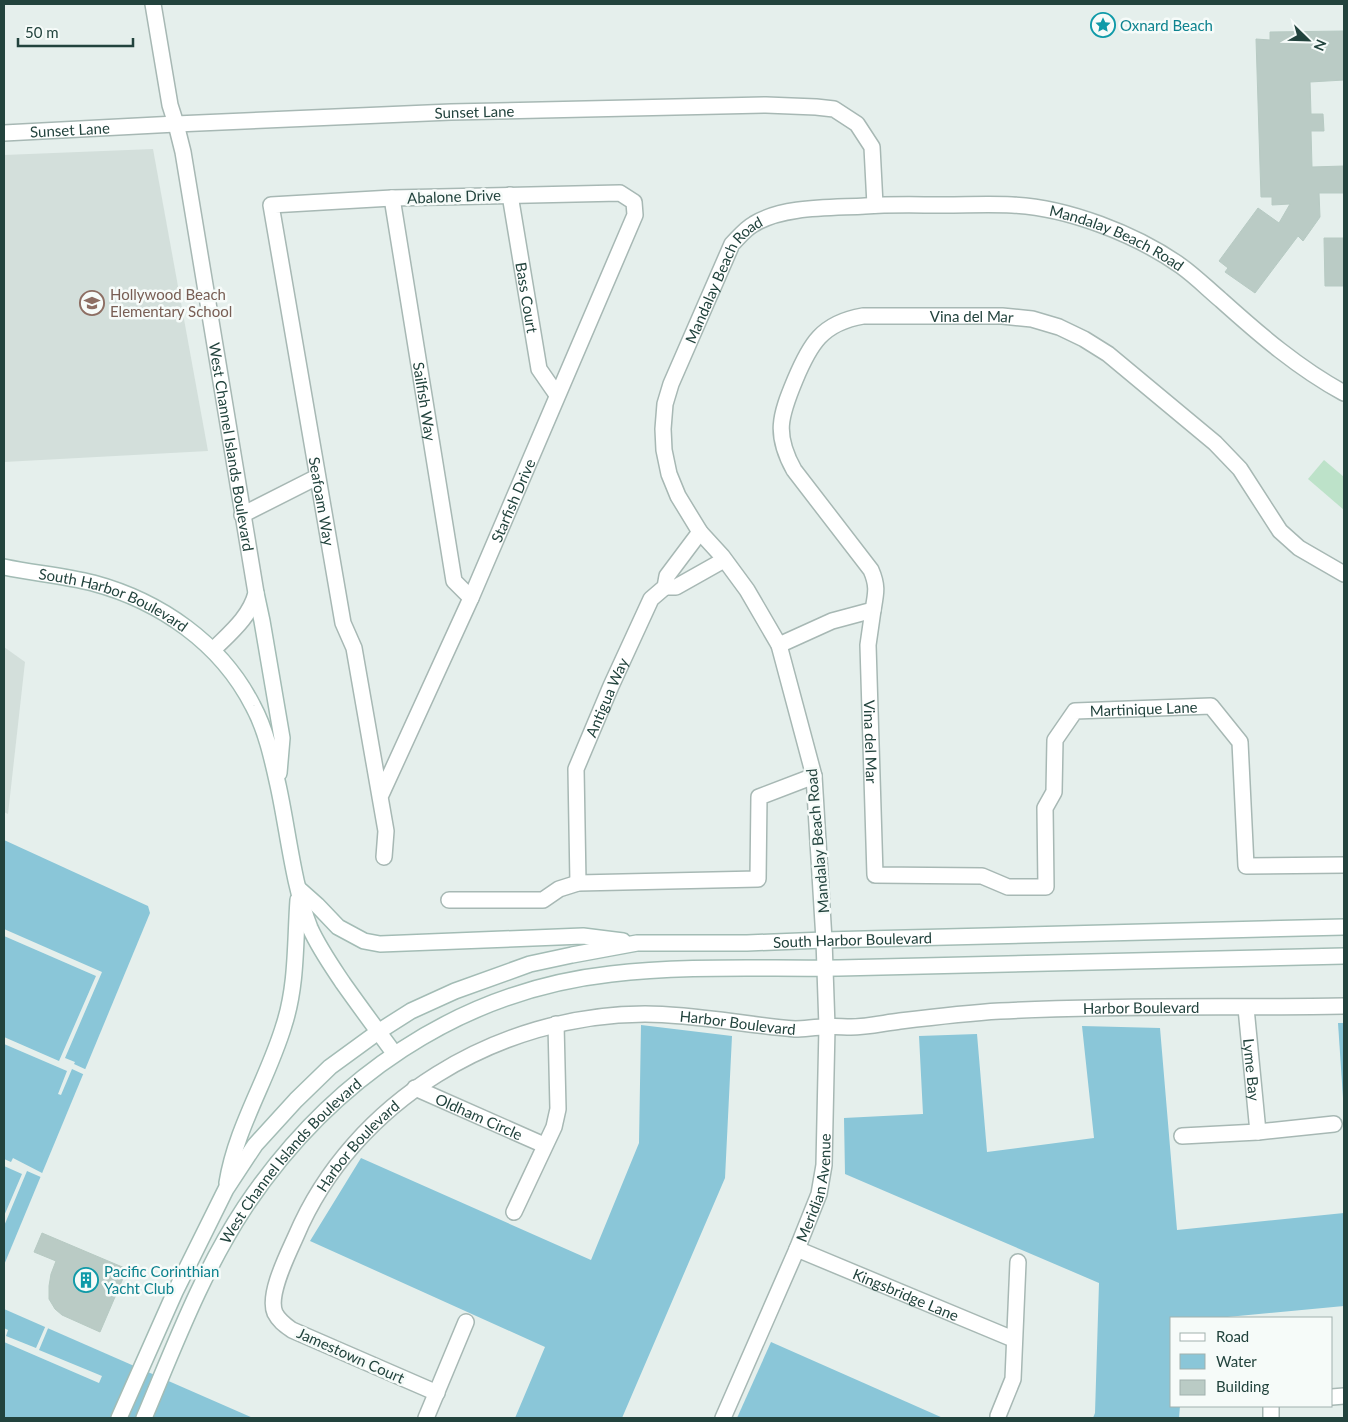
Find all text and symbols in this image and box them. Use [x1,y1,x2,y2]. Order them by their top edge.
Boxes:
place icon: Oxnard Beach [1090,12,1116,38]
scale bar [18,15,132,47]
north arrow [1283,15,1333,65]
place label: Oxnard Beach [1120,16,1213,34]
text: 50 m [25,23,59,41]
text: N [1310,37,1330,54]
street label: Sunset Lane [434,102,515,122]
street label: Sunset Lane [30,118,110,141]
street label: Abalone Drive [407,185,501,207]
street label: Mandalay Beach Road [1048,201,1188,274]
street label: Mandalay Beach Road [681,212,765,346]
street label: Bass Court [512,261,542,335]
place label: Hollywood Beach Elementary School [110,285,232,320]
school or university icon: Hollywood Beach Elementary School [79,290,105,316]
street label: Vina del Mar [930,307,1015,326]
street label: West Channel Islands Boulevard [206,341,258,552]
street label: Sailfish Way [410,361,440,442]
street label: Seafoam Way [306,455,339,547]
street label: Starfish Drive [487,456,539,545]
street label: South Harbor Boulevard [37,564,192,635]
street label: Antigua Way [582,655,632,740]
street label: Martinique Lane [1089,697,1198,719]
street label: Vina del Mar [861,699,881,784]
street label: Mandalay Beach Road [802,768,832,914]
street label: South Harbor Boulevard [773,928,932,951]
street label: Harbor Boulevard [1083,998,1200,1017]
street label: Harbor Boulevard [679,1007,796,1038]
street label: Lyme Bay [1240,1038,1264,1102]
street label: West Channel Islands Boulevard [216,1074,365,1246]
street label: Oldham Circle [433,1089,525,1143]
street label: Harbor Boulevard [312,1096,403,1195]
street label: Meridian Avenue [792,1133,834,1244]
place label: Pacific Corinthian Yacht Club [104,1262,219,1297]
street label: Kingsbridge Lane [850,1264,962,1324]
building icon: Pacific Corinthian Yacht Club [73,1267,99,1293]
legend [1170,1317,1333,1407]
street label: Jamestown Court [295,1323,408,1387]
text: Road [1216,1327,1249,1345]
text: Water [1216,1352,1257,1370]
text: Building [1216,1377,1269,1395]

